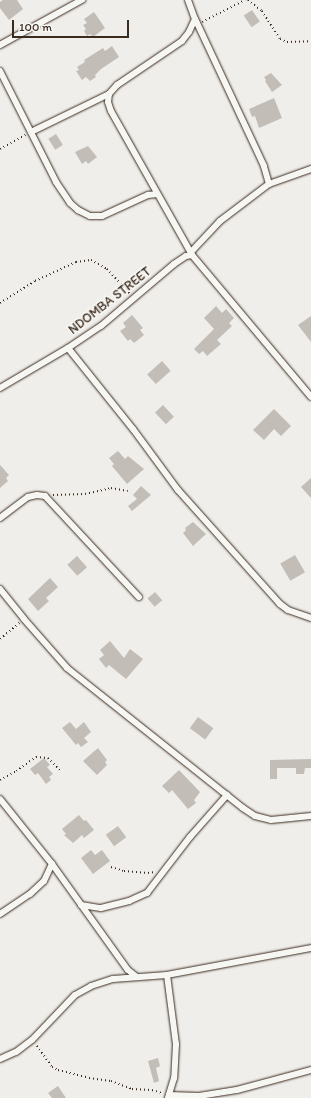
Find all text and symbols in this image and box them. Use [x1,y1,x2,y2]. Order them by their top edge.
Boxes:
scale bar [14,12,131,38]
text: 100 m [19,20,52,34]
street label: NDOMBA STREET [66,264,154,338]

